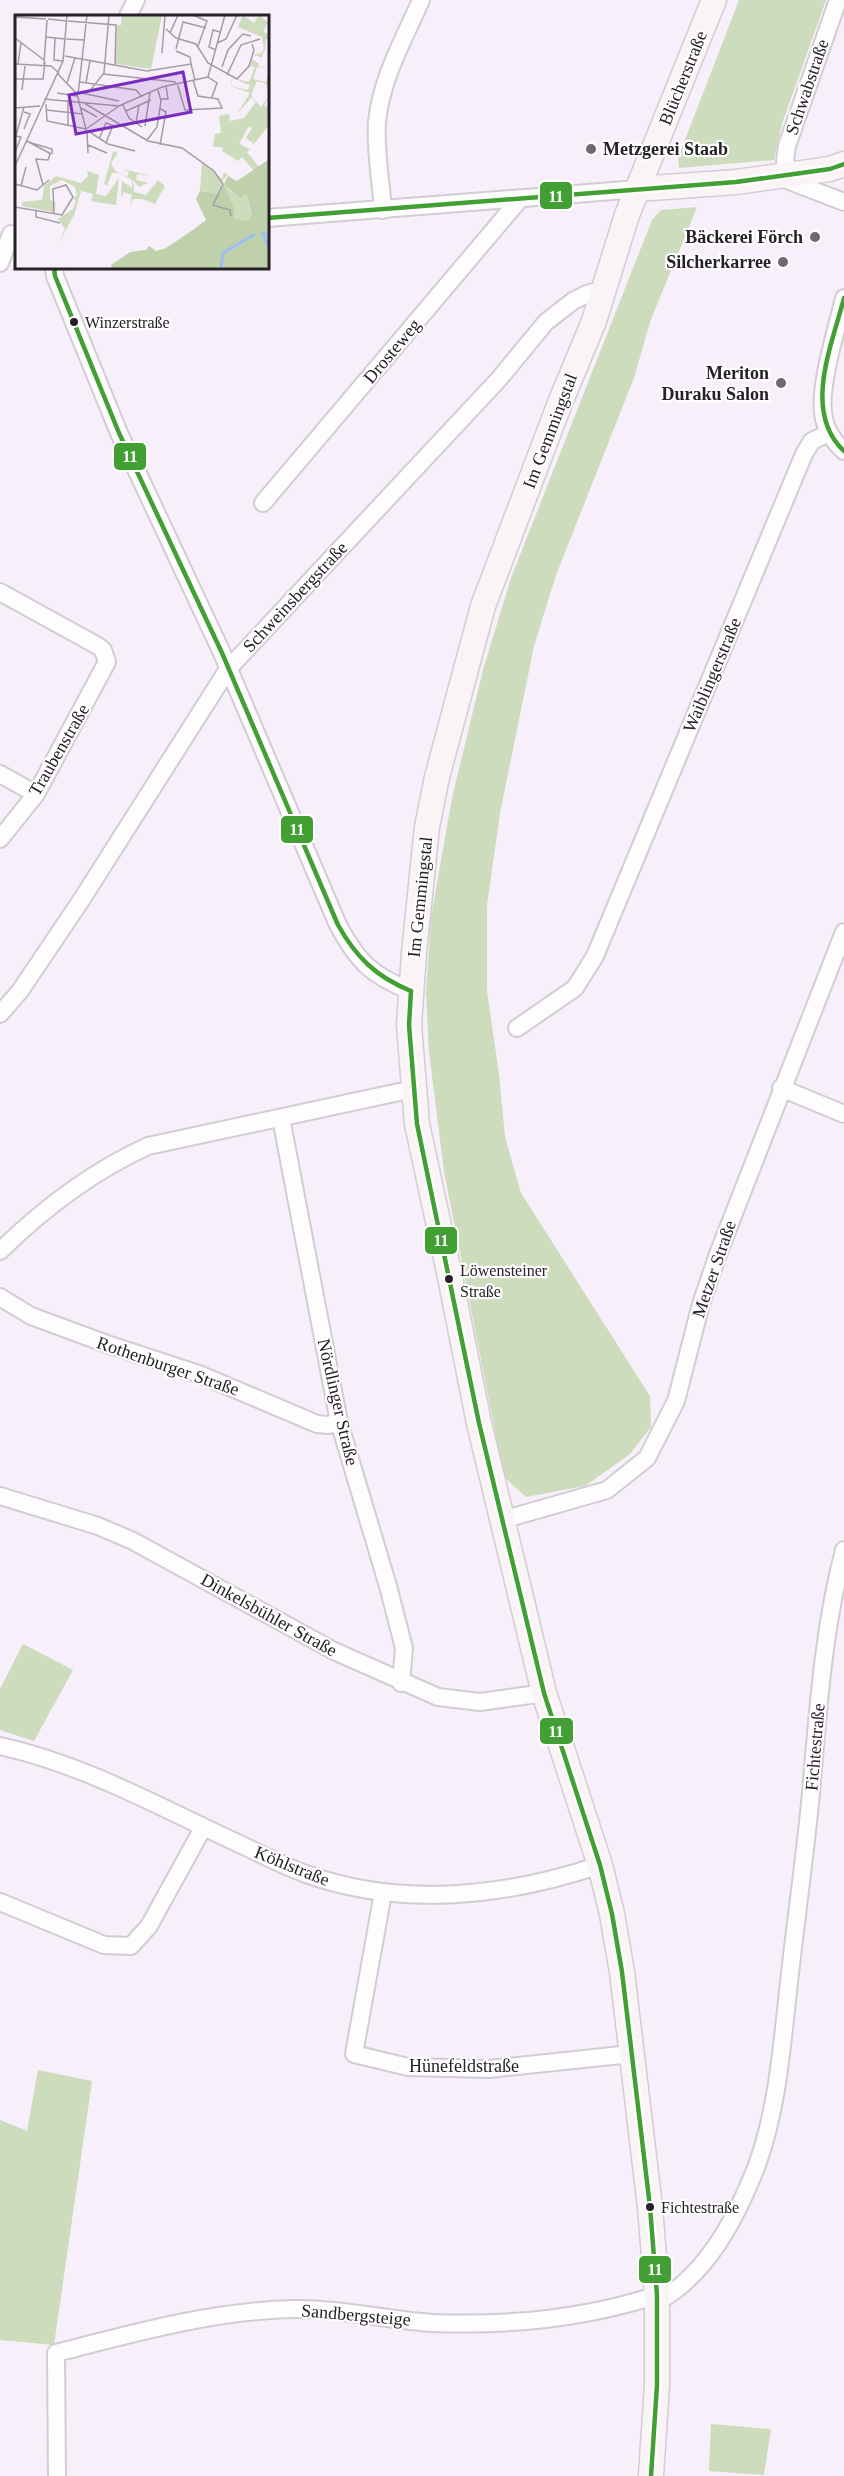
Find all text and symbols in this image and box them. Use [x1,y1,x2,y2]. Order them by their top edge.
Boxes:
inset map [15,15,268,268]
street label: Blücherstraße [655,28,711,128]
street label: Schwabstraße [781,36,833,138]
place label: Metzgerei Staab [603,139,728,159]
marker: Metzgerei Staab [584,142,598,156]
line badge: 11 [539,181,573,210]
text: 11 [548,188,564,205]
place label: Bäckerei Förch [685,227,803,247]
marker: Bäckerei Förch [808,230,822,244]
place label: Silcherkarree [666,252,771,272]
marker: Silcherkarree [776,255,790,269]
place label: Winzerstraße [85,314,170,331]
street label: Drosteweg [359,315,425,387]
marker: Winzerstraße [68,316,80,328]
place label: Meriton Duraku Salon [661,363,769,404]
street label: Im Gemmingstal [519,371,581,491]
marker: Meriton Duraku Salon [774,376,788,390]
line badge: 11 [113,442,147,471]
text: 11 [122,448,138,465]
street label: Schweinsbergstraße [239,538,351,656]
street label: Waiblingerstraße [679,615,745,735]
street label: Traubenstraße [25,701,93,799]
line badge: 11 [280,815,314,844]
text: 11 [289,821,305,838]
street label: Im Gemmingstal [404,836,436,958]
street label: Metzer Straße [688,1218,740,1320]
line badge: 11 [424,1226,458,1255]
text: 11 [433,1232,449,1249]
place label: Löwensteiner Straße [460,1262,548,1300]
marker: Löwensteiner Straße [443,1273,455,1285]
street label: Rothenburger Straße [94,1332,242,1400]
street label: Nördlinger Straße [314,1337,362,1467]
street label: Dinkelsbühler Straße [197,1569,341,1661]
street label: Fichtestraße [801,1702,829,1792]
line badge: 11 [539,1717,574,1745]
text: 11 [548,1723,564,1740]
street label: Köhlstraße [252,1842,332,1890]
street label: Hünefeldstraße [409,2056,519,2076]
place label: Fichtestraße [661,2199,739,2216]
marker: Fichtestraße [644,2201,656,2213]
line badge: 11 [638,2255,672,2284]
text: 11 [647,2261,663,2278]
street label: Sandbergsteige [301,2300,411,2330]

